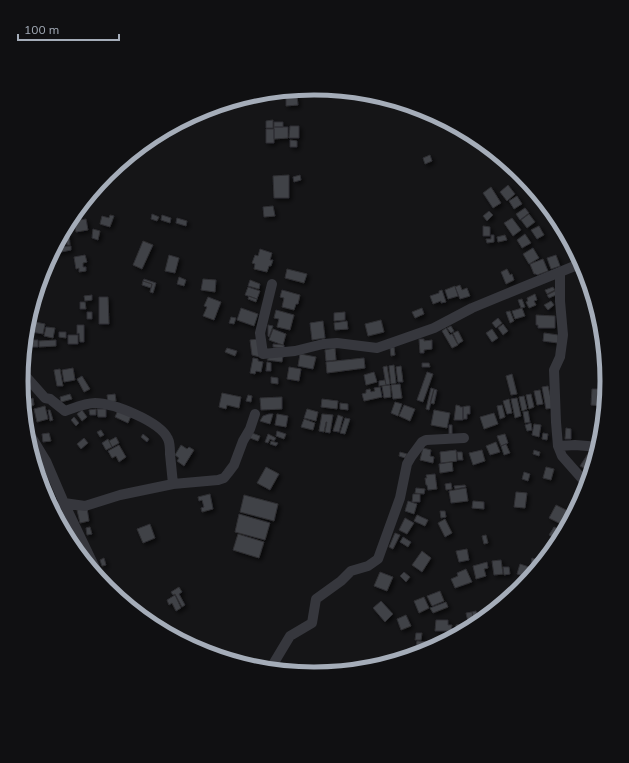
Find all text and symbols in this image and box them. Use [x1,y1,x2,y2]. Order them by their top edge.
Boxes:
scale bar [18,16,119,42]
text: 100 m [24,22,59,37]

